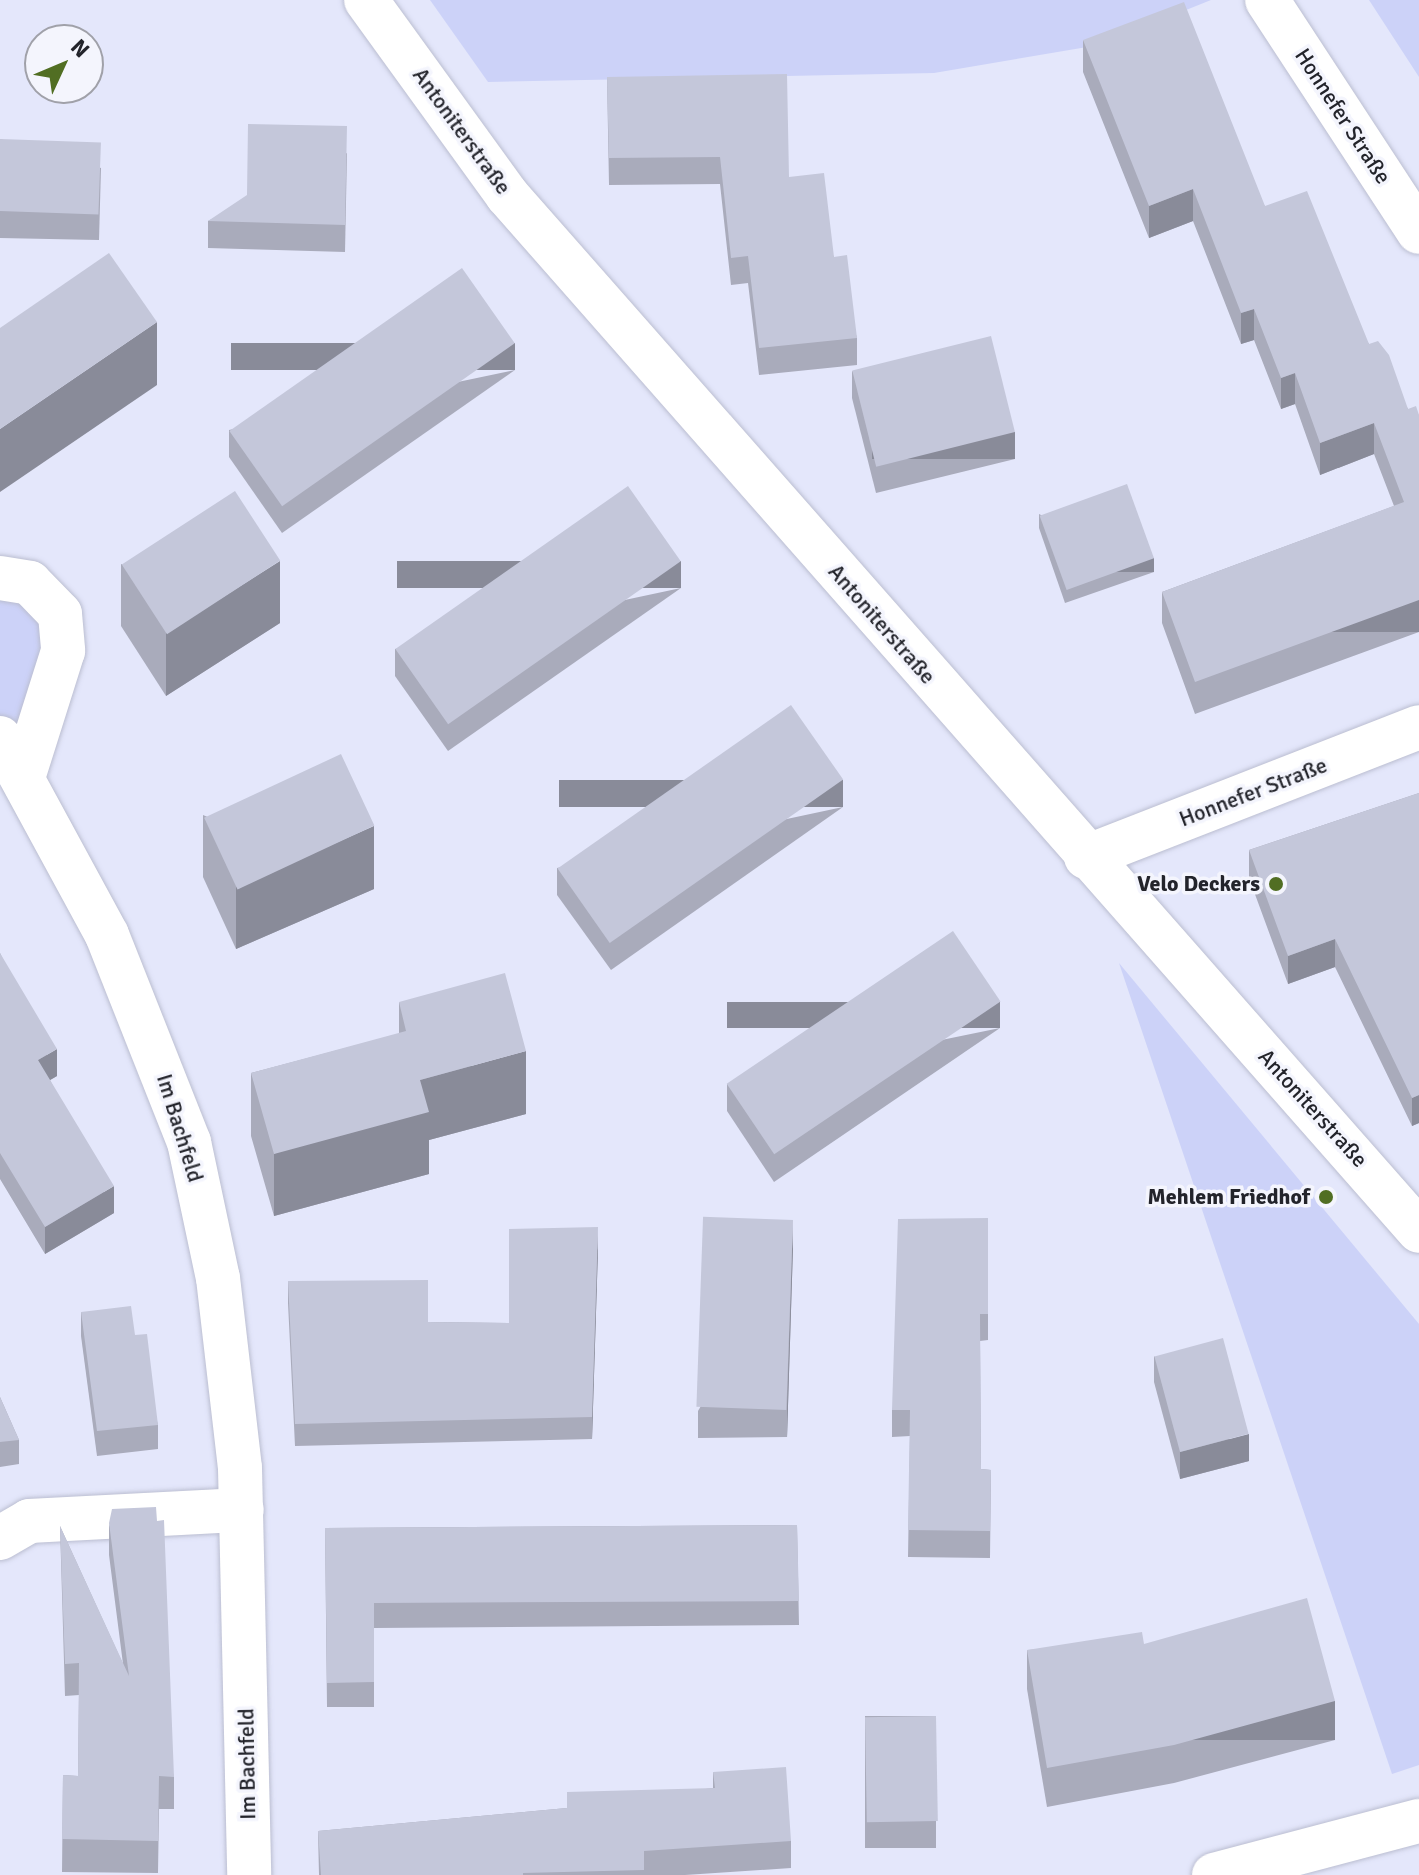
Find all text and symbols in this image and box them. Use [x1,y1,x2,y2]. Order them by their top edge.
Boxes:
north arrow [24,24,104,104]
text: N [65,33,95,63]
street label: Honnefer Straße [1289,43,1397,189]
street label: Antoniterstraße [407,63,517,199]
street label: Antoniterstraße [823,559,941,689]
street label: Honnefer Straße [1175,752,1331,832]
place label: Velo Deckers [1137,871,1260,897]
marker: Velo Deckers [1267,875,1285,893]
street label: Antoniterstraße [1253,1043,1373,1173]
street label: Im Bachfeld [151,1071,209,1185]
place label: Mehlem Friedhof [1147,1184,1310,1210]
marker: Mehlem Friedhof [1317,1188,1335,1206]
street label: Im Bachfeld [233,1708,261,1820]

